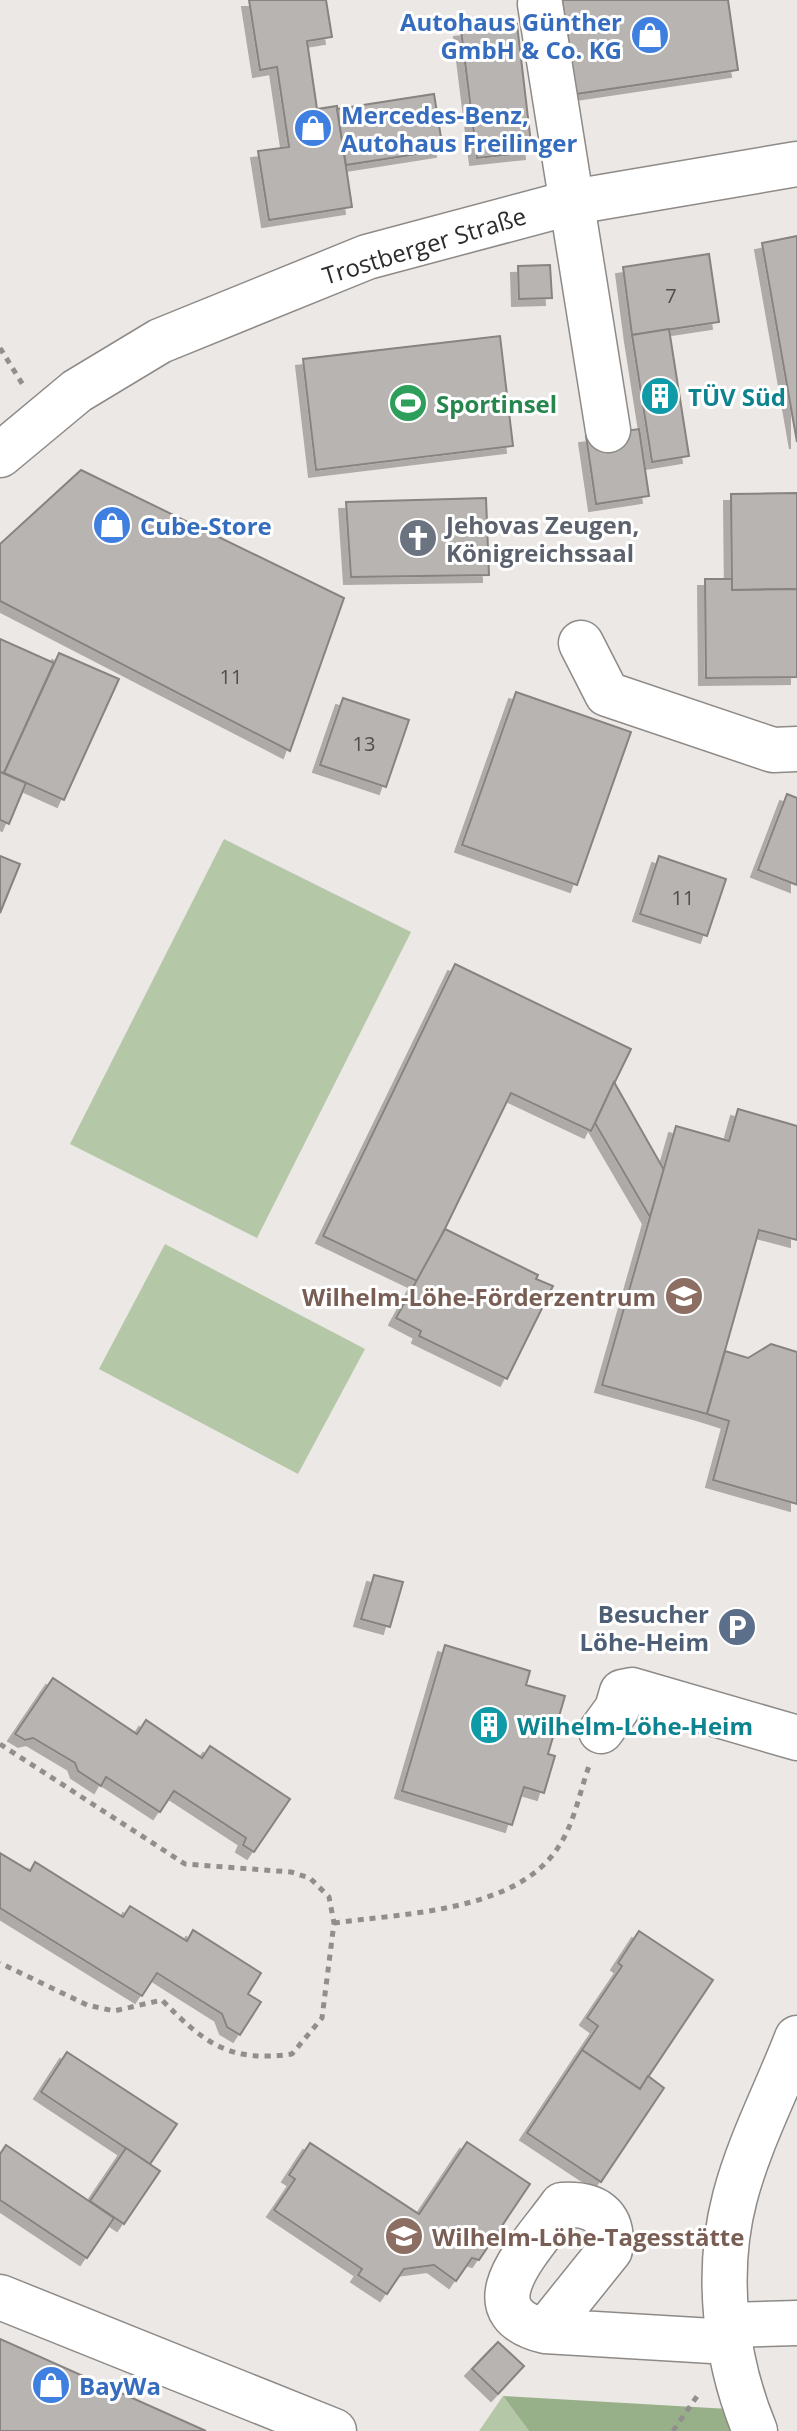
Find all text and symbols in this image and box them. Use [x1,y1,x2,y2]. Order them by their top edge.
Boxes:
place label: Autohaus Günther GmbH & Co. KG [400,5,622,66]
shop icon: Autohaus Günther GmbH & Co. KG [629,14,671,56]
place label: Mercedes-Benz, Autohaus Freilinger [341,98,578,159]
shop icon: Mercedes-Benz, Autohaus Freilinger [292,107,334,149]
street label: Trostberger Straße [318,198,530,292]
house number: 7 [665,282,677,309]
building icon: TÜV Süd [639,375,681,417]
place label: TÜV Süd [688,380,786,413]
sports icon: Sportinsel [387,382,429,424]
place label: Sportinsel [436,387,557,420]
shop icon: Cube-Store [91,504,133,546]
place label: Jehovas Zeugen, Königreichssaal [444,508,639,569]
place label: Cube-Store [140,509,272,542]
church icon: Jehovas Zeugen, Königreichssaal [397,517,439,559]
house number: 11 [220,663,242,690]
house number: 13 [353,730,375,757]
house number: 11 [672,884,694,911]
school or university icon: Wilhelm-Löhe-Förderzentrum [663,1275,705,1317]
place label: Wilhelm-Löhe-Förderzentrum [302,1280,656,1313]
place label: Besucher Löhe-Heim [579,1597,709,1658]
parking icon: Besucher Löhe-Heim [716,1606,758,1648]
building icon: Wilhelm-Löhe-Heim [468,1704,510,1746]
place label: Wilhelm-Löhe-Heim [517,1709,753,1742]
school or university icon: Wilhelm-Löhe-Tagesstätte [383,2215,425,2257]
place label: Wilhelm-Löhe-Tagesstätte [432,2220,744,2253]
shop icon: BayWa [30,2364,72,2406]
place label: BayWa [79,2369,161,2402]

